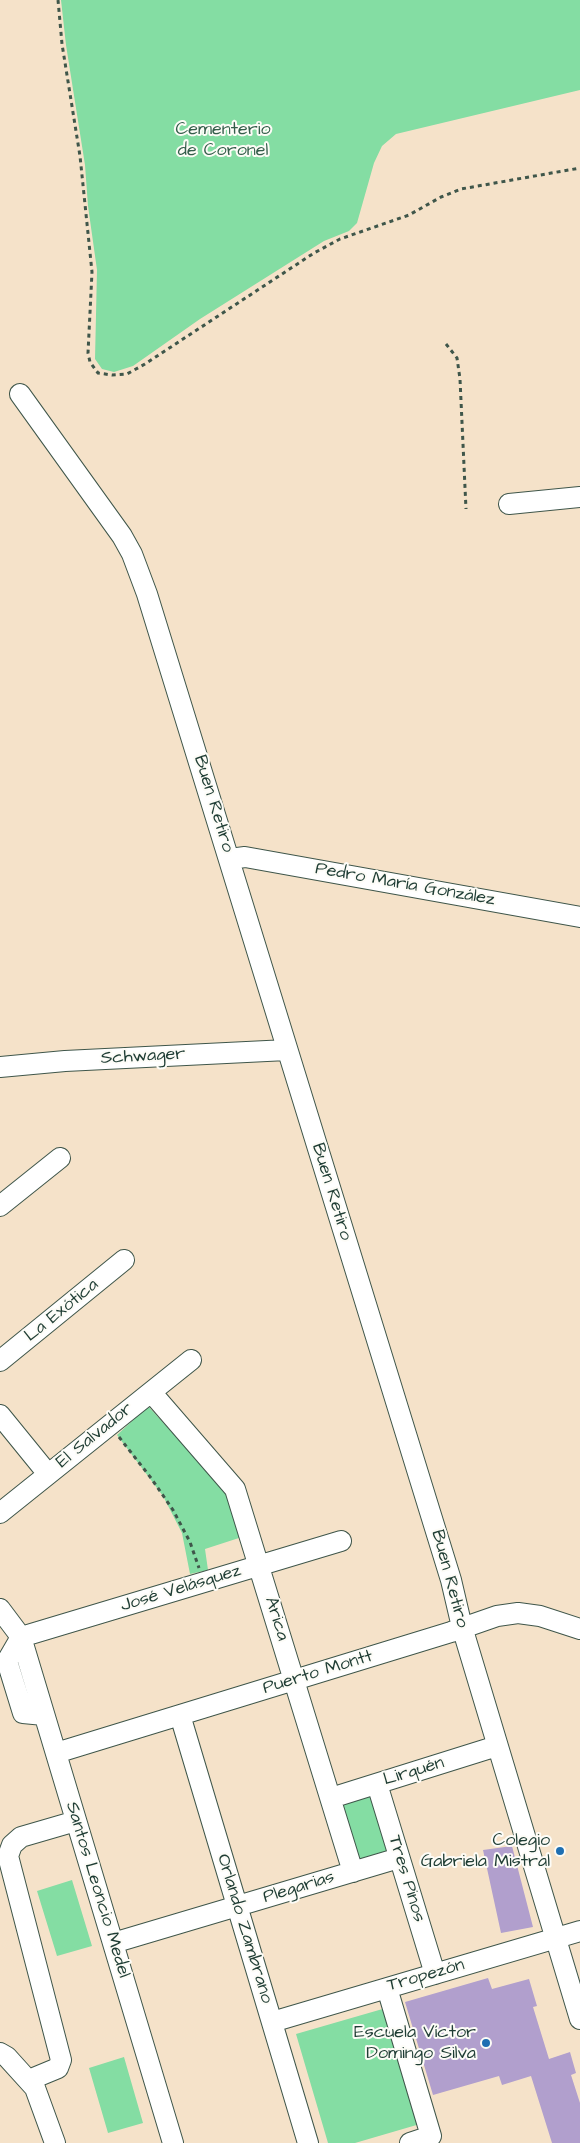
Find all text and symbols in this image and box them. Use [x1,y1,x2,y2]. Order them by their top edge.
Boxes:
park label: Cementerio de Coronel [175,119,271,162]
street label: Buen Retiro [188,753,238,855]
street label: Pedro María González [314,859,496,911]
street label: Schwager [100,1044,186,1070]
street label: Buen Retiro [306,1141,356,1243]
street label: La Exótica [21,1275,103,1347]
street label: El Salvador [52,1399,138,1473]
street label: Buen Retiro [426,1528,472,1630]
street label: José Velásquez [118,1560,244,1618]
street label: Arica [259,1594,293,1644]
street label: Puerto Montt [261,1646,375,1700]
street label: Lirquén [381,1753,447,1791]
street label: Santos Leoncio Medel [60,1800,134,1980]
place label: Colegio Gabriela Mistral [421,1830,550,1872]
street label: Tres Pinos [383,1833,429,1925]
marker: Colegio Gabriela Mistral [554,1845,566,1857]
street label: Orlando Zambrano [211,1852,277,2006]
street label: Plegarias [261,1867,337,1909]
street label: Tropezón [385,1955,467,1997]
place label: Escuela Víctor Domingo Silva [354,2022,476,2064]
marker: Escuela Víctor Domingo Silva [480,2037,492,2049]

